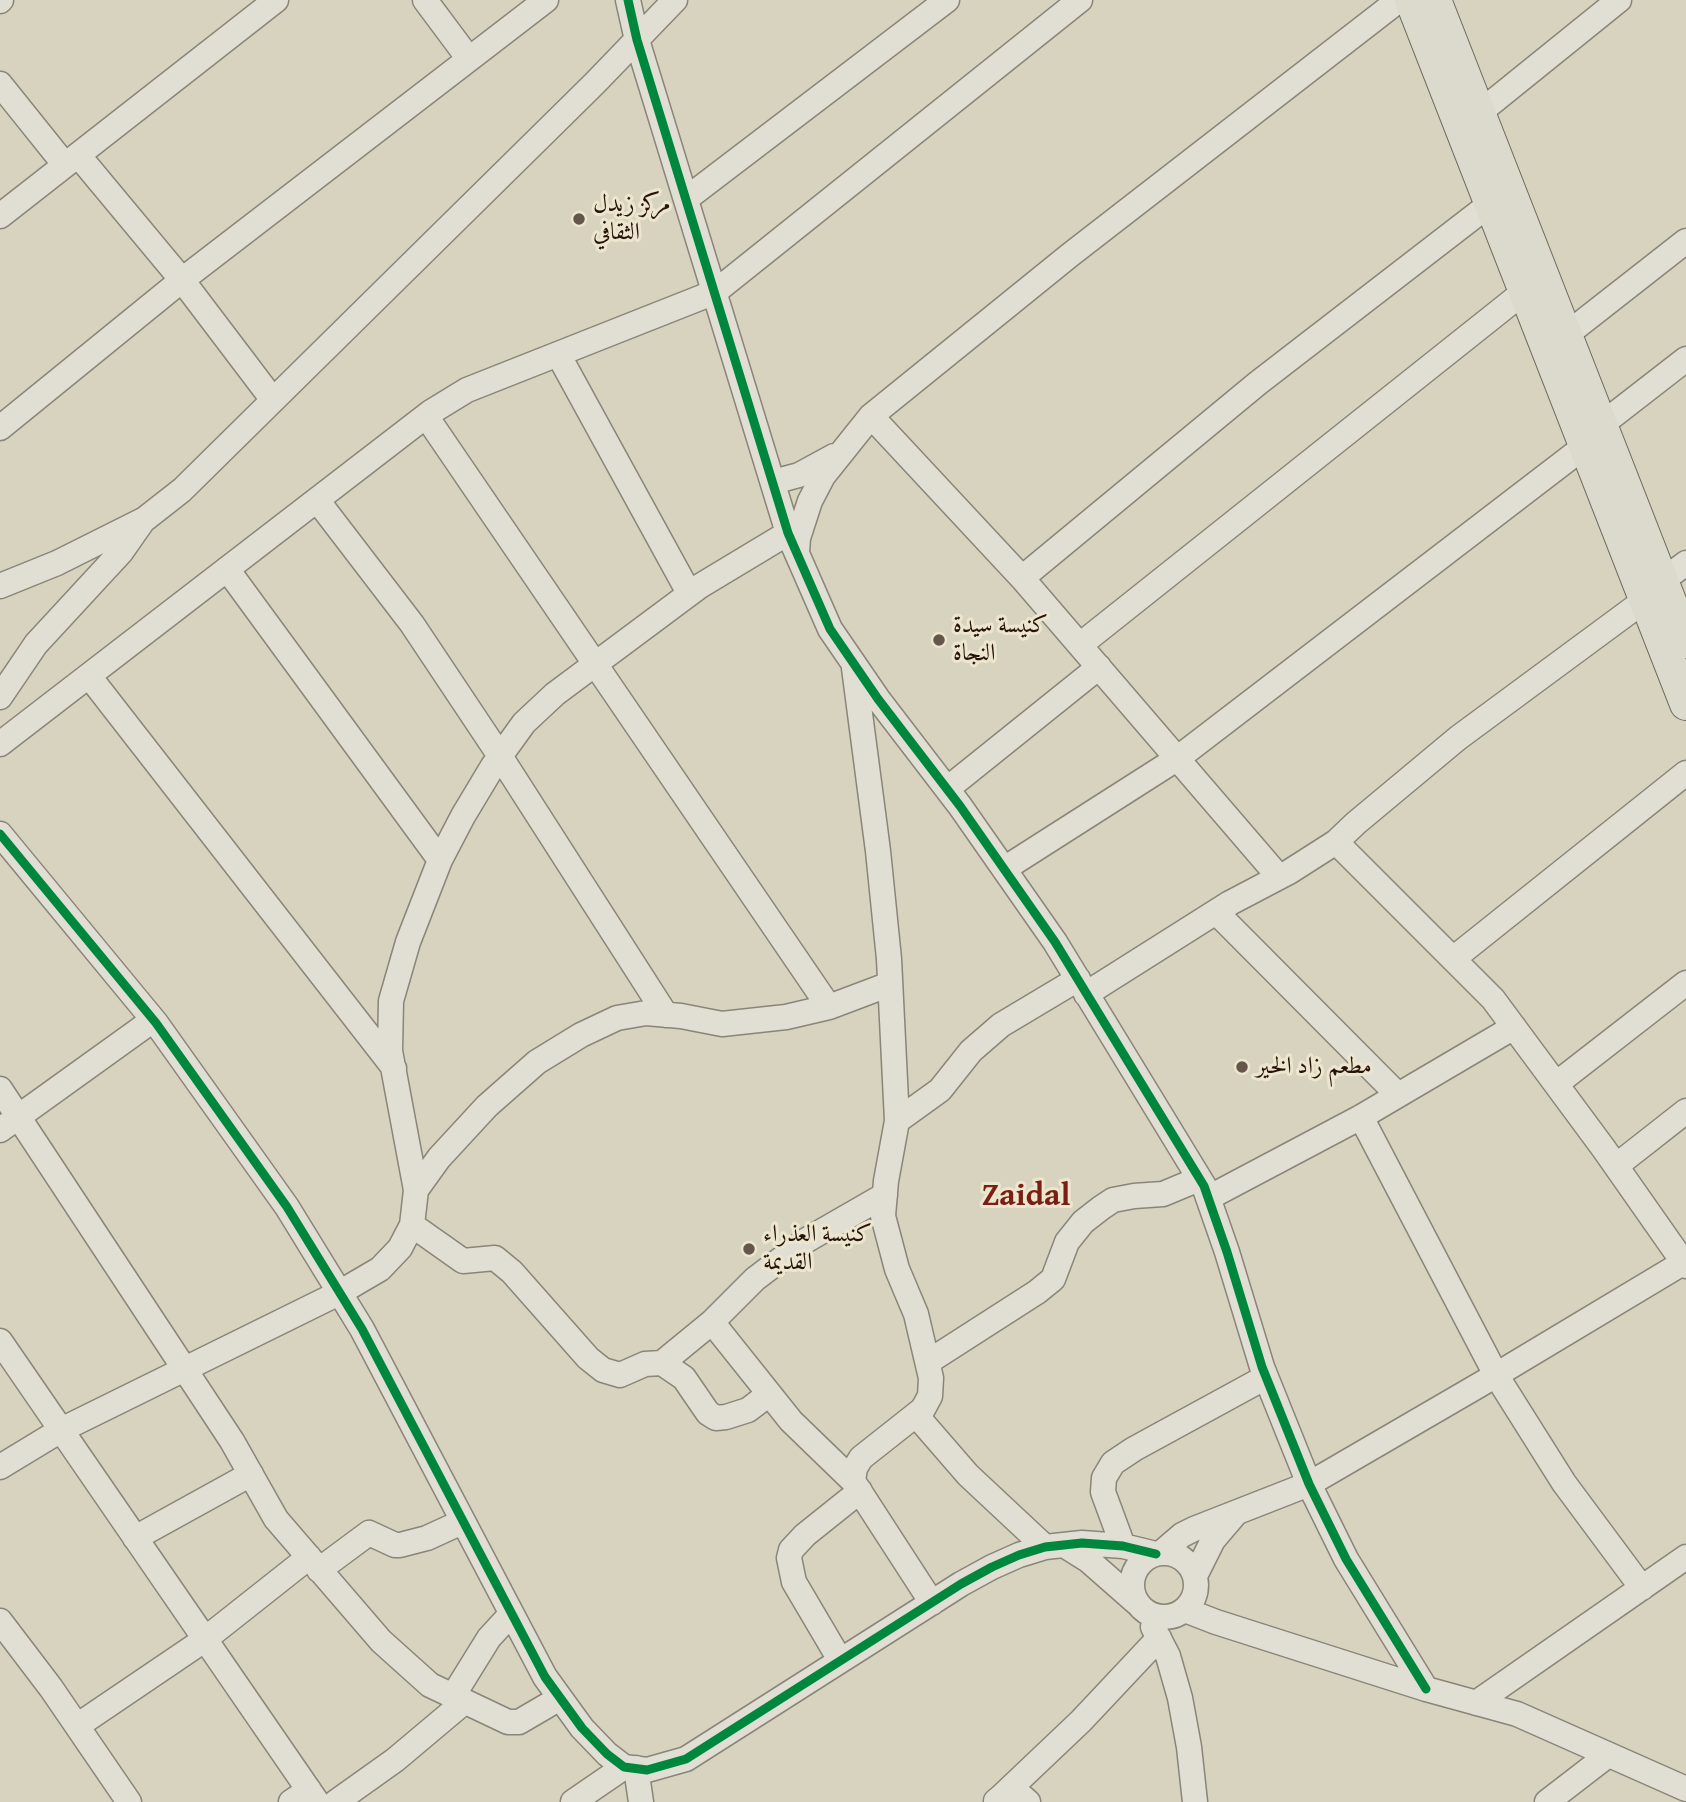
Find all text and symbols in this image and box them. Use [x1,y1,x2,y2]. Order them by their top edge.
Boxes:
place label: مركز زيدل الثقافي [593,191,670,247]
marker: مركز زيدل الثقافي [571,211,587,227]
place label: كنيسة سيدة النجاة [953,612,1048,668]
marker: كنيسة سيدة النجاة [931,632,947,648]
place label: مطعم زاد الخير [1256,1053,1372,1081]
marker: مطعم زاد الخير [1234,1059,1250,1075]
district label: Zaidal [982,1178,1070,1216]
place label: كنيسة العذراء القديمة [763,1221,872,1277]
marker: كنيسة العذراء القديمة [741,1241,757,1257]

